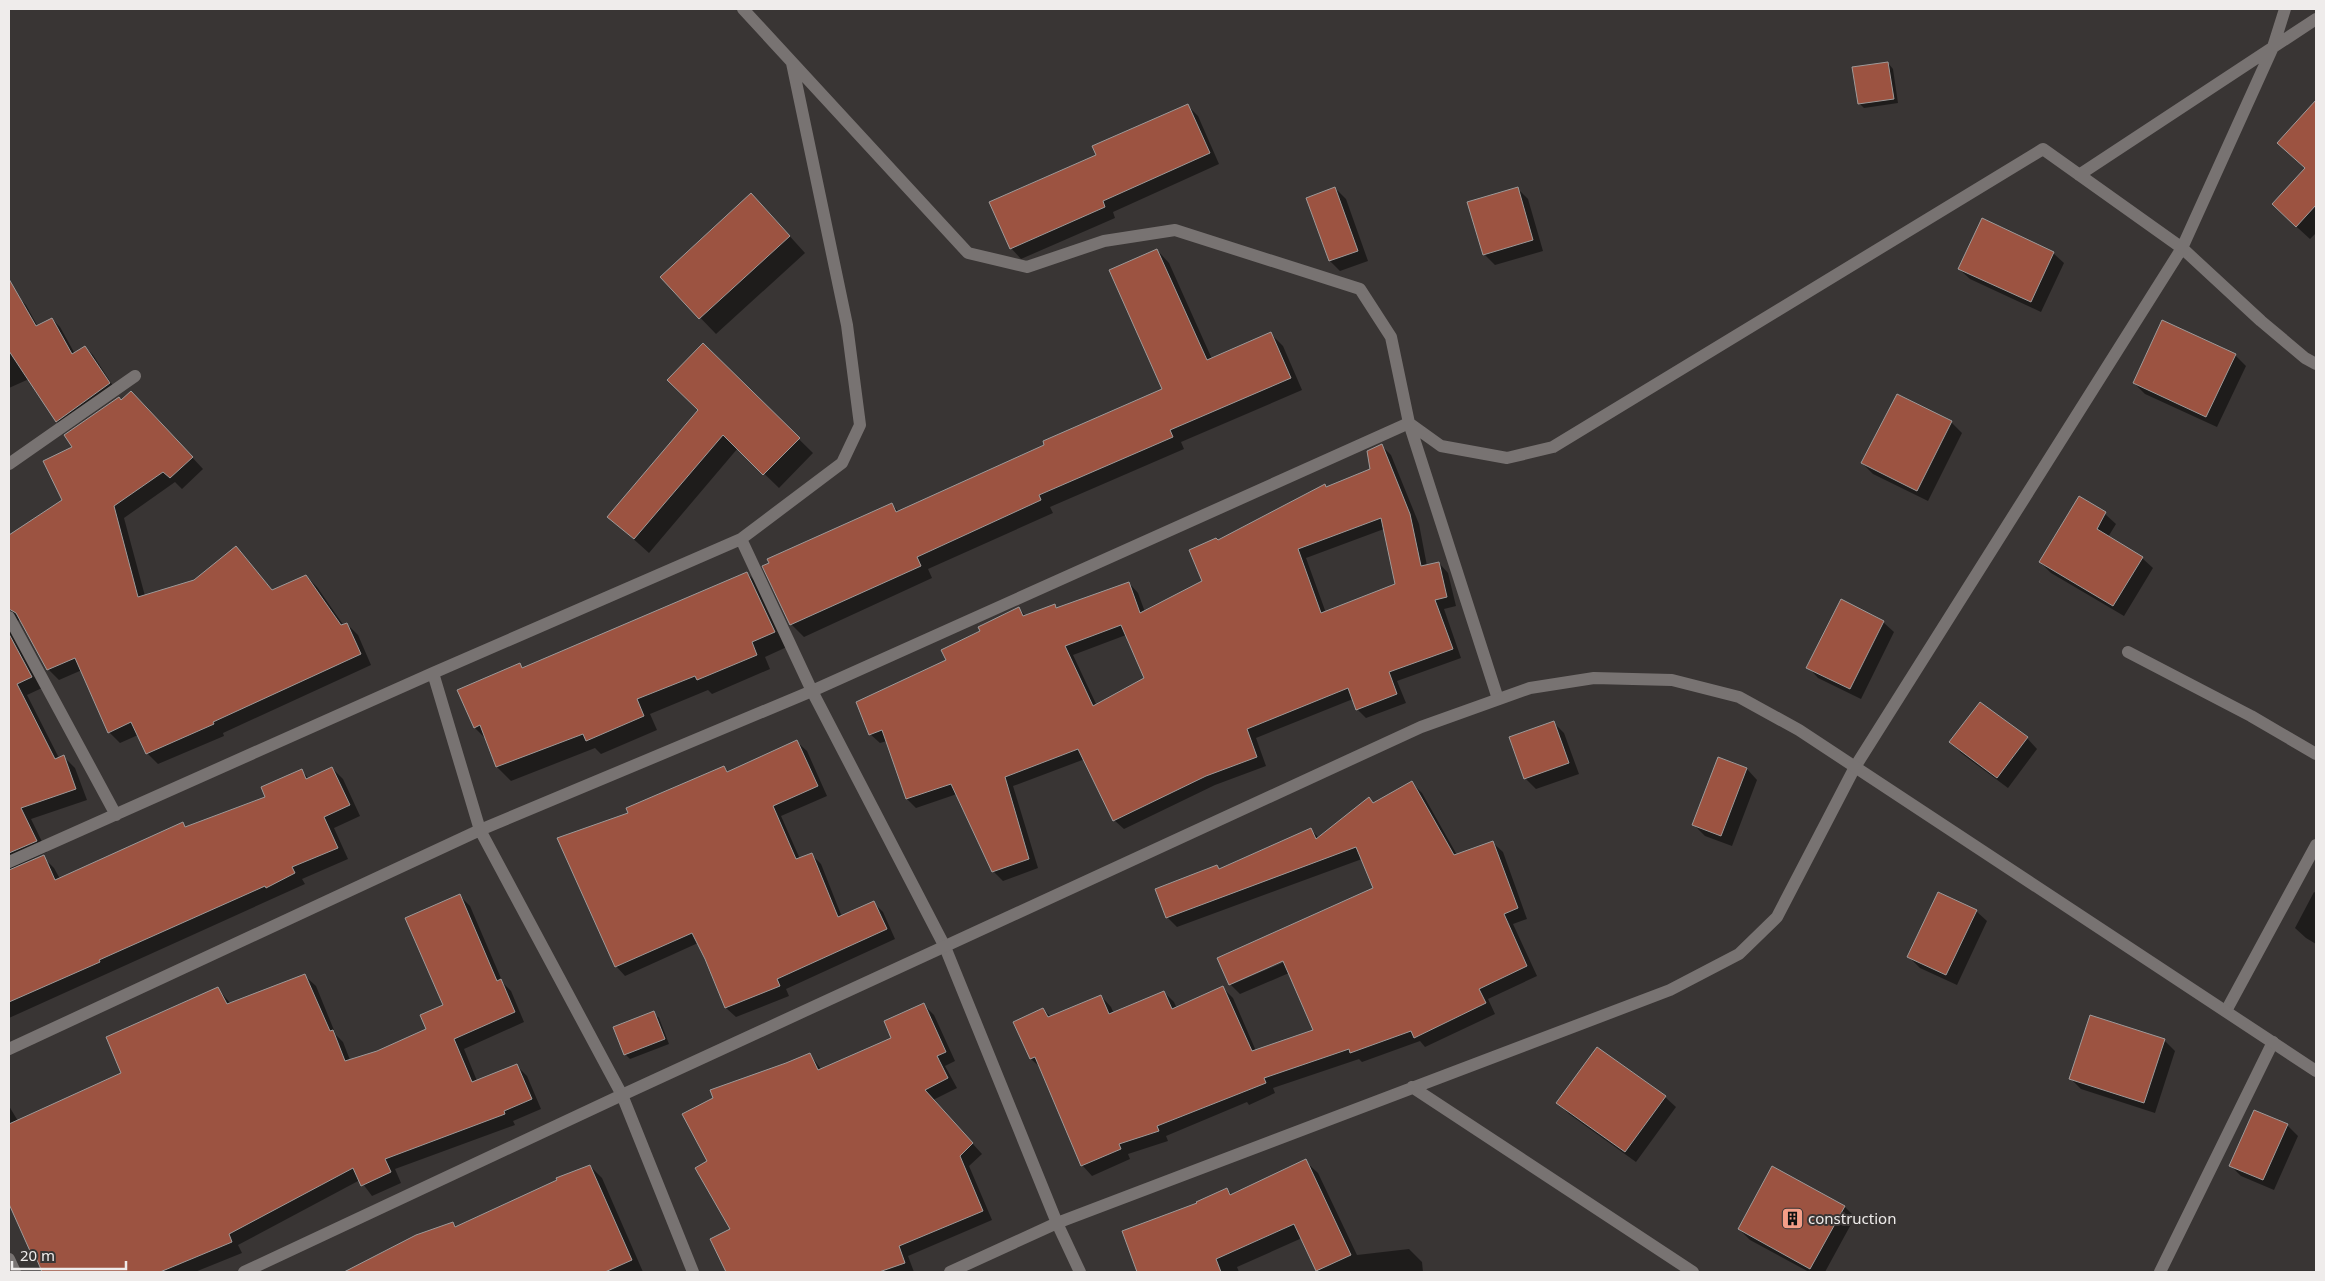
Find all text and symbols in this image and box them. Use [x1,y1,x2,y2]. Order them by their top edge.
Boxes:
building icon: construction [1780,1206,1804,1230]
place label: construction [1808,1208,1896,1228]
scale bar [12,1238,126,1270]
text: 20 m [20,1245,55,1265]

